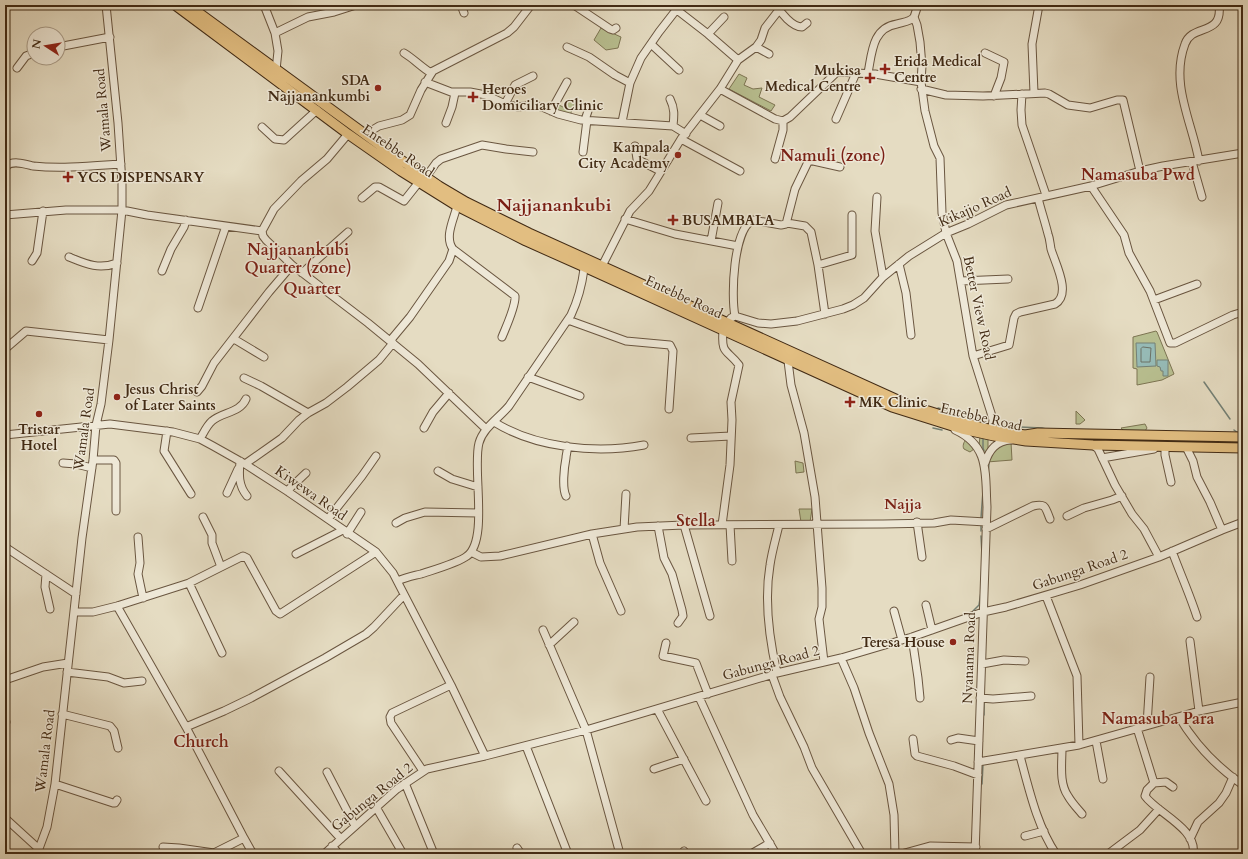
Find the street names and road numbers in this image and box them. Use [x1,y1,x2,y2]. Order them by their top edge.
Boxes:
street label: Wamala Road [90,67,116,153]
street label: Entebbe Road [358,120,438,182]
street label: Kikajjo Road [936,182,1015,232]
street label: Better View Road [959,254,999,362]
street label: Entebbe Road [642,271,726,323]
street label: Wamala Road [69,386,99,473]
street label: Entebbe Road [938,398,1024,436]
street label: Kiwewa Road [271,461,351,525]
street label: Gabunga Road 2 [1030,545,1130,595]
street label: Nyanama Road [958,611,980,704]
street label: Gabunga Road 2 [720,641,822,685]
street label: Wamala Road [30,708,60,795]
street label: Gabunga Road 2 [327,758,417,836]

